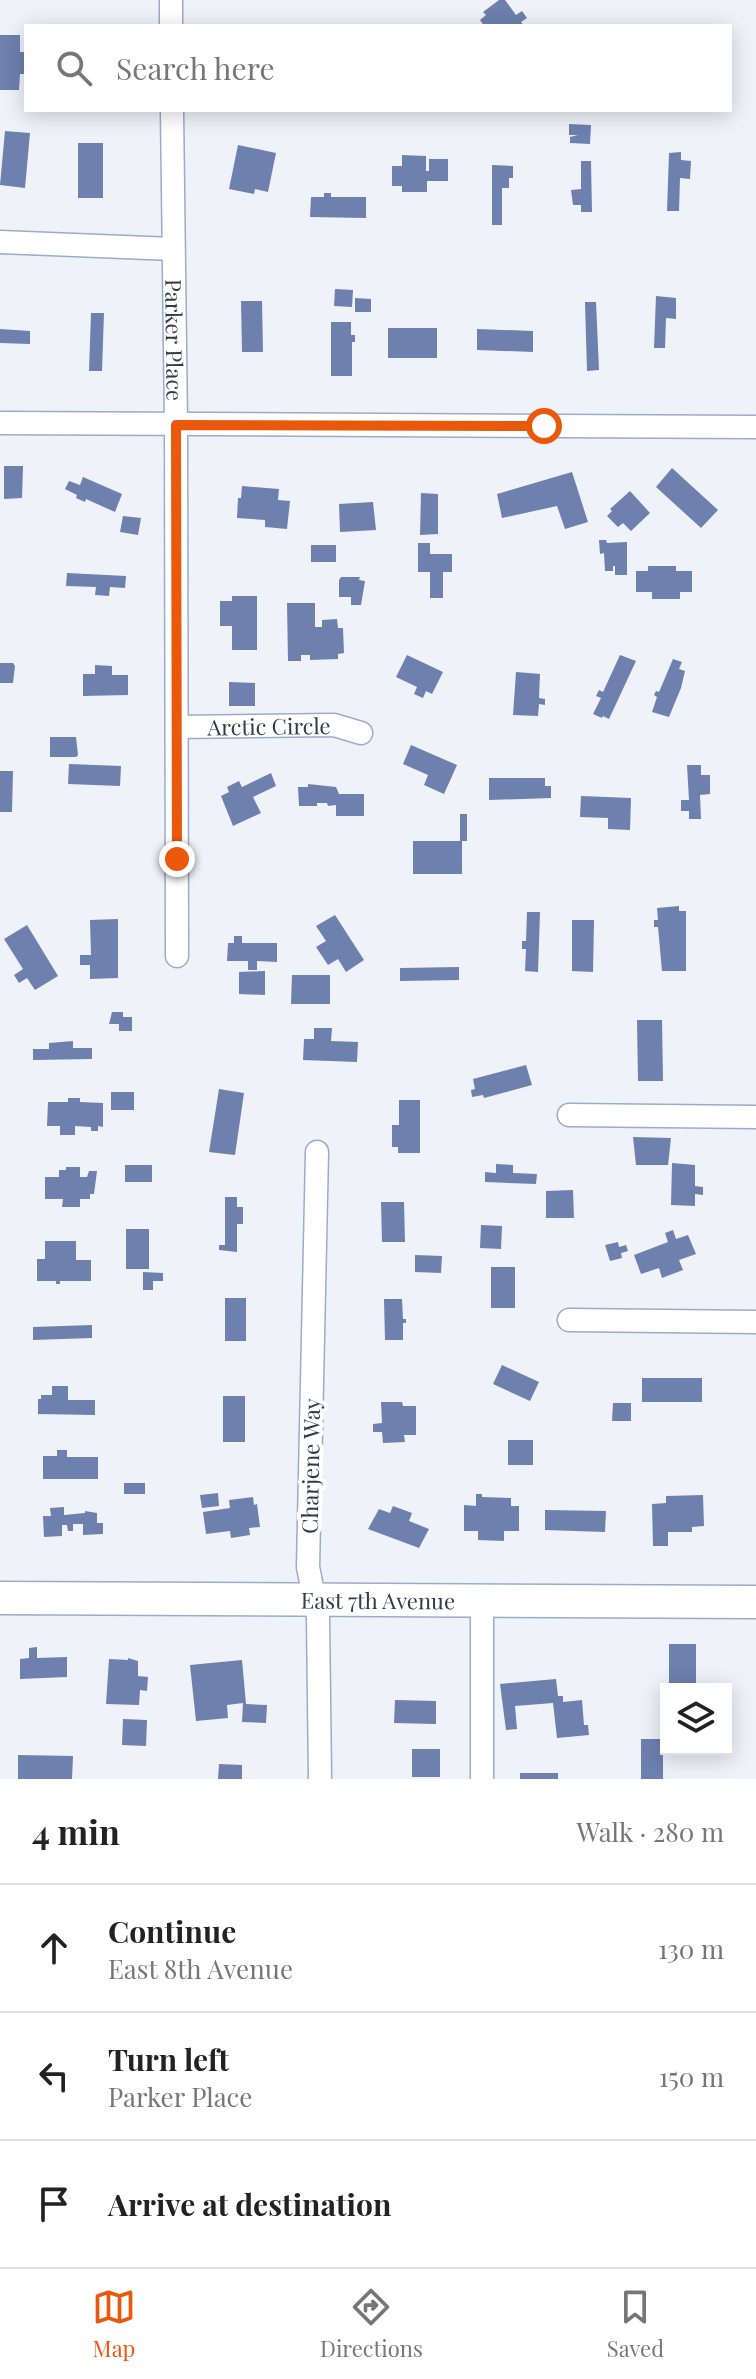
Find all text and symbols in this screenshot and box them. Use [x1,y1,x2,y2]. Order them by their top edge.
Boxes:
search box [24,24,732,112]
icon: search [52,46,96,90]
text: Search here [116,48,275,88]
street label: Parker Place [159,279,191,401]
route start [526,408,562,444]
street label: Arctic Circle [206,710,331,742]
route end [159,841,195,877]
street label: Charjene Way [294,1398,326,1534]
street label: East 7th Avenue [301,1585,455,1615]
map controls [660,1683,732,1755]
button: layers [660,1683,732,1755]
text: 4 min [32,1808,120,1854]
text: Walk · 280 m [576,1814,724,1849]
text: Continue [108,1911,236,1951]
icon: ahead [32,1926,76,1970]
text: 130 m [658,1931,724,1966]
text: East 8th Avenue [108,1951,293,1986]
text: Turn left [108,2039,229,2079]
icon: left [32,2054,76,2098]
text: 150 m [659,2059,724,2094]
text: Parker Place [108,2079,252,2114]
icon: arrive [32,2182,76,2226]
text: Arrive at destination [108,2184,391,2224]
tab: Map [92,2285,136,2363]
tab: Directions [320,2285,423,2363]
tab: Saved [607,2285,664,2363]

